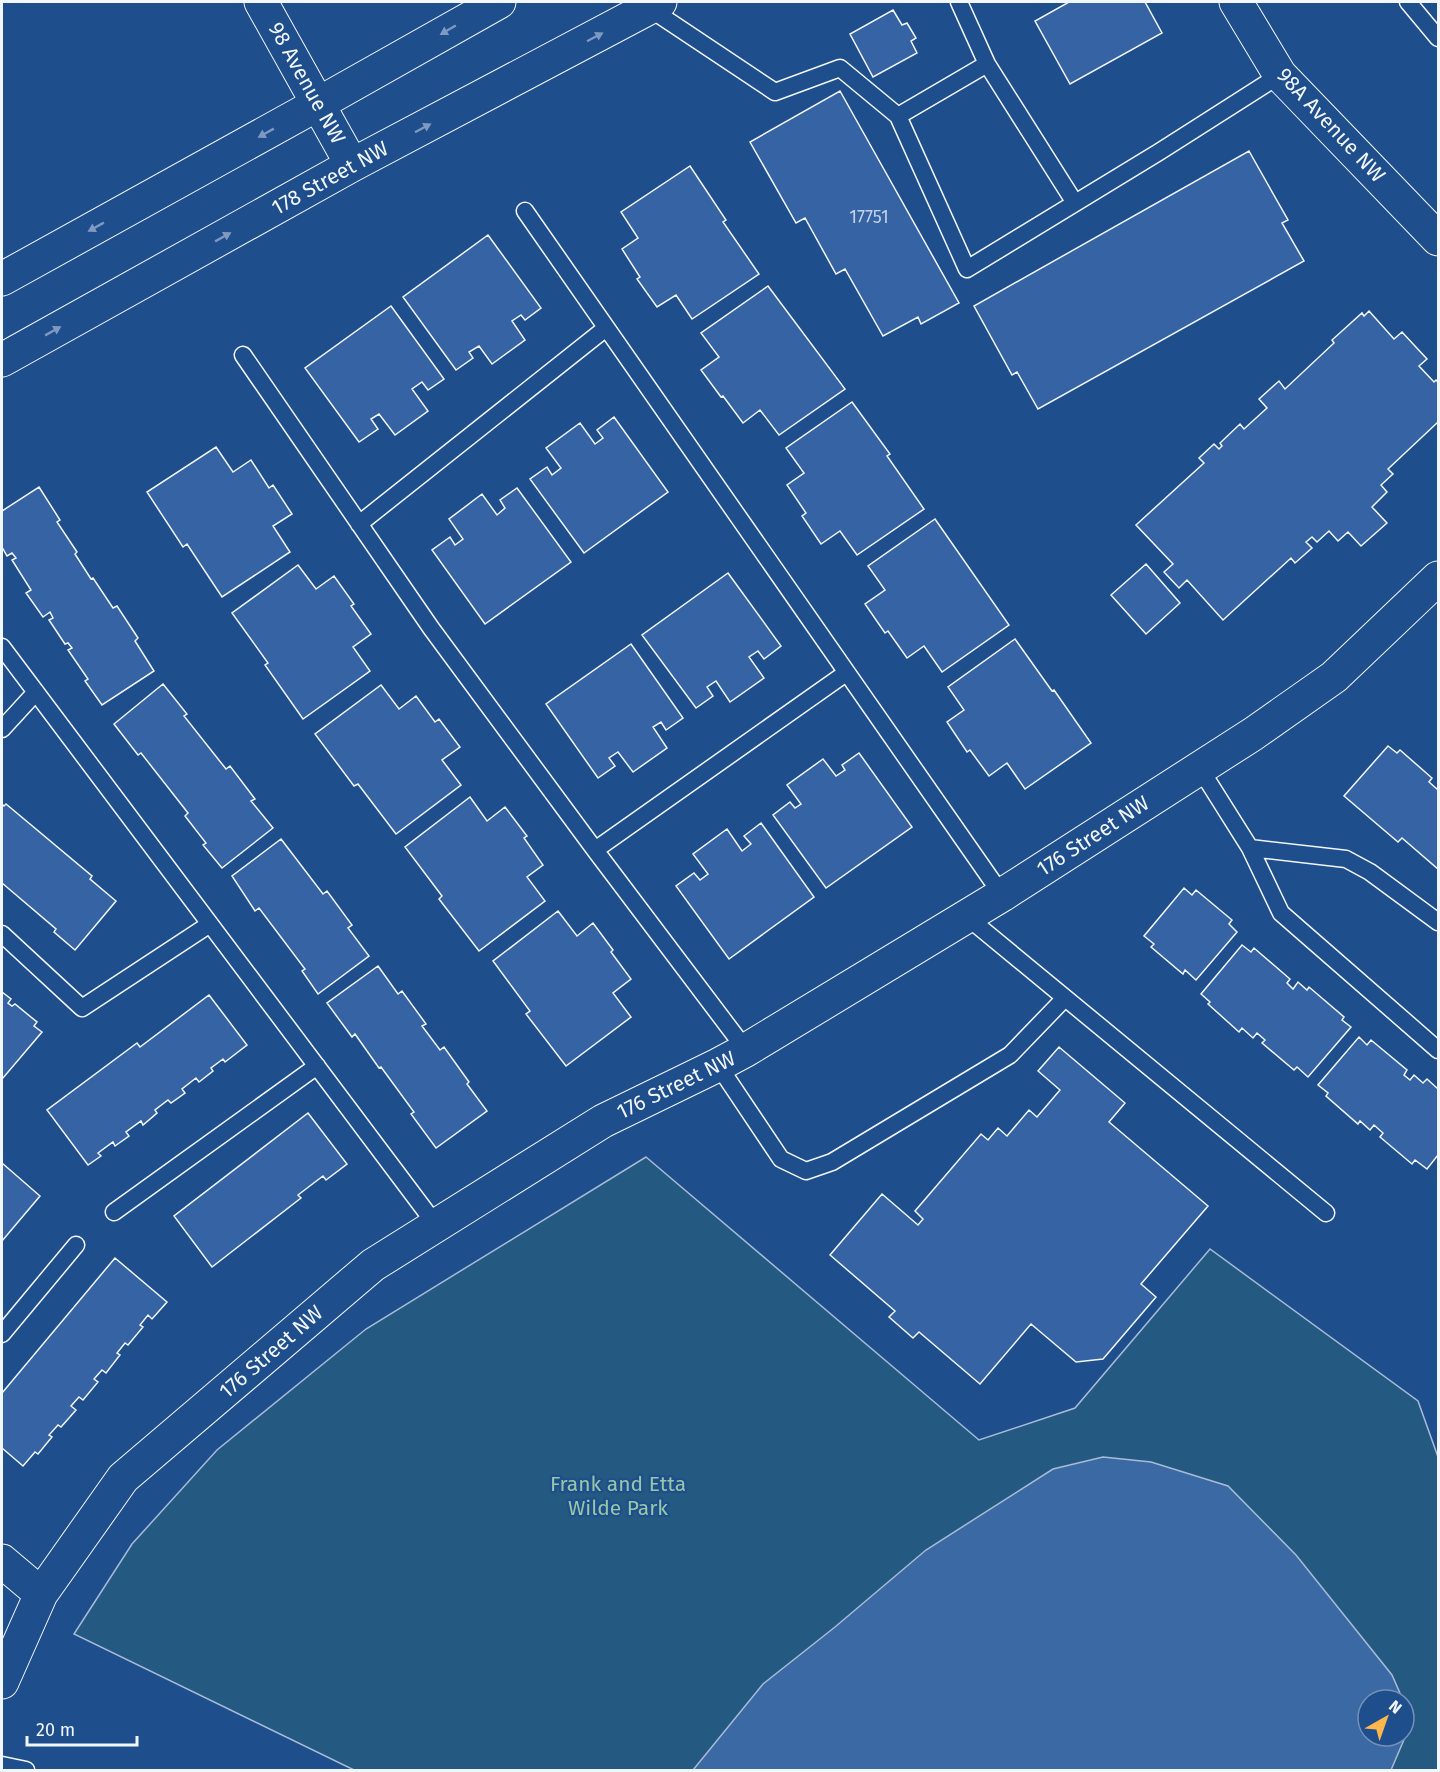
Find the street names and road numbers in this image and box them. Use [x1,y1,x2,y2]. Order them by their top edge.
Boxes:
street label: 98 Avenue NW [263,18,351,148]
street label: 98A Avenue NW [1271,62,1391,188]
street label: 178 Street NW [267,135,393,221]
street label: 176 Street NW [1032,790,1154,882]
street label: 176 Street NW [612,1045,740,1125]
street label: 176 Street NW [214,1300,328,1404]

